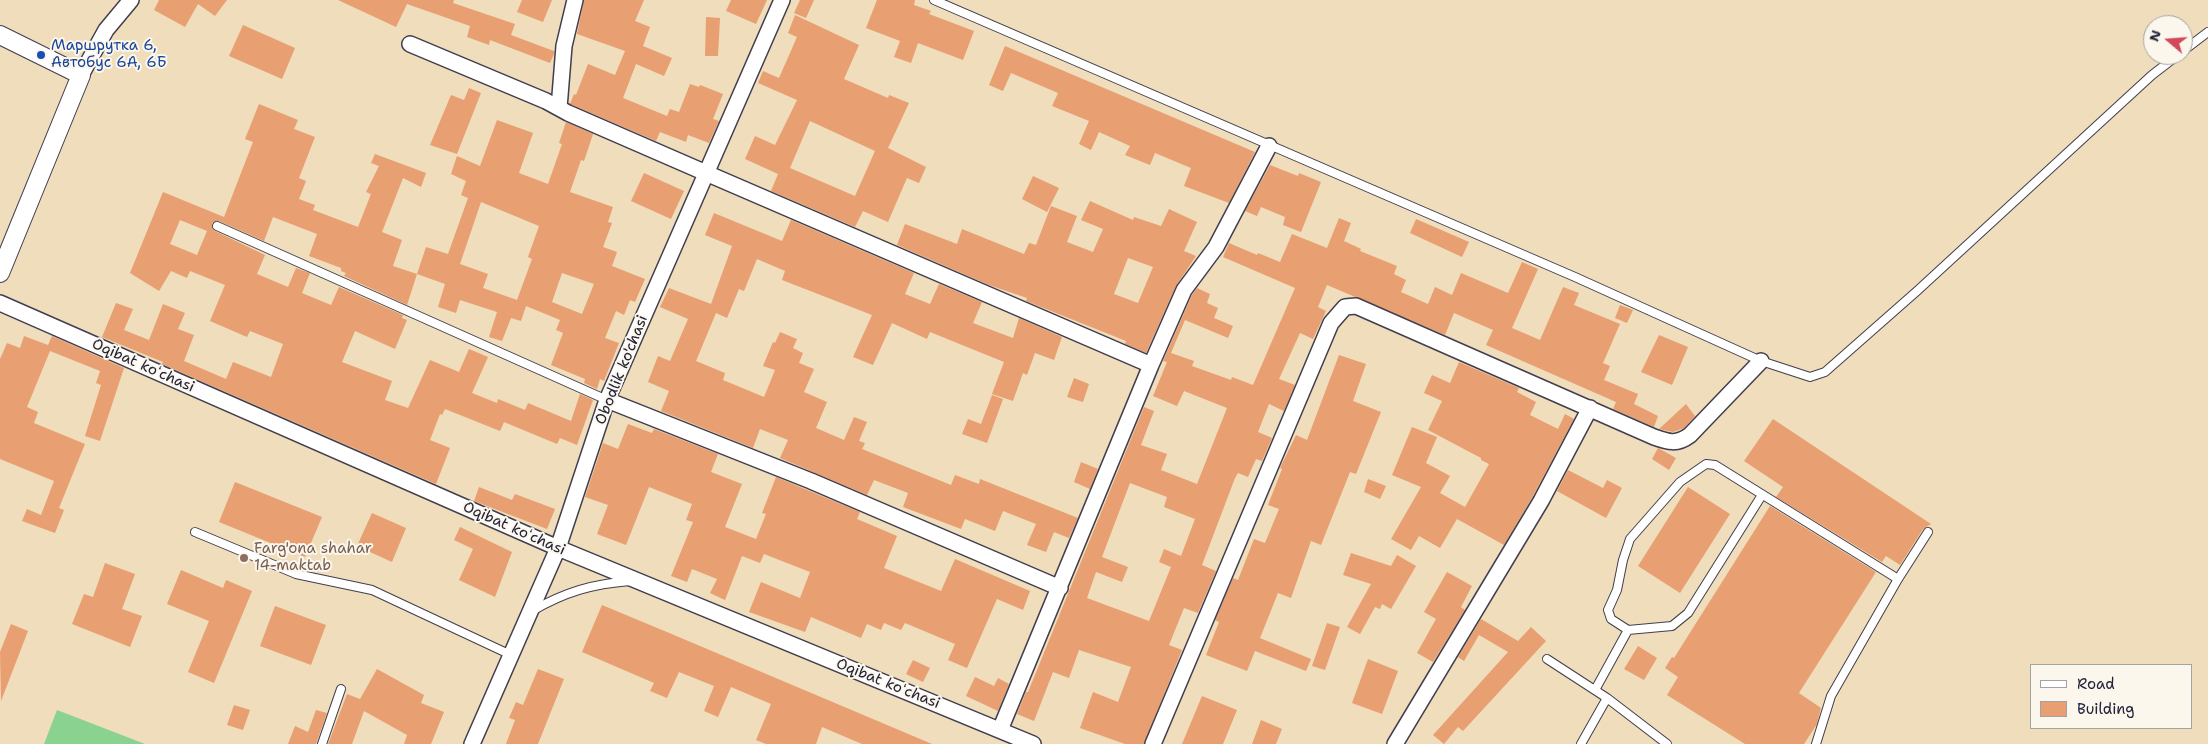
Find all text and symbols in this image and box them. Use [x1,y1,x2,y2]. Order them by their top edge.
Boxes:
north arrow [2143,15,2193,65]
text: N [2144,28,2165,44]
place label: Маршрутка 6, Автобус 6А, 6Б [51,37,167,72]
marker: Маршрутка 6, Автобус 6А, 6Б [35,49,47,61]
street label: Obodlik ko'chasi [592,313,652,427]
street label: Oqibat koʻchasi [89,335,197,397]
street label: Oqibat koʻchasi [460,498,568,560]
place label: Farg'ona shahar 14-maktab [254,540,372,575]
marker: Farg'ona shahar 14-maktab [238,552,250,564]
street label: Oqibat koʻchasi [833,655,943,713]
legend [2030,664,2193,729]
text: Road [2077,674,2115,694]
text: Building [2077,699,2134,719]

